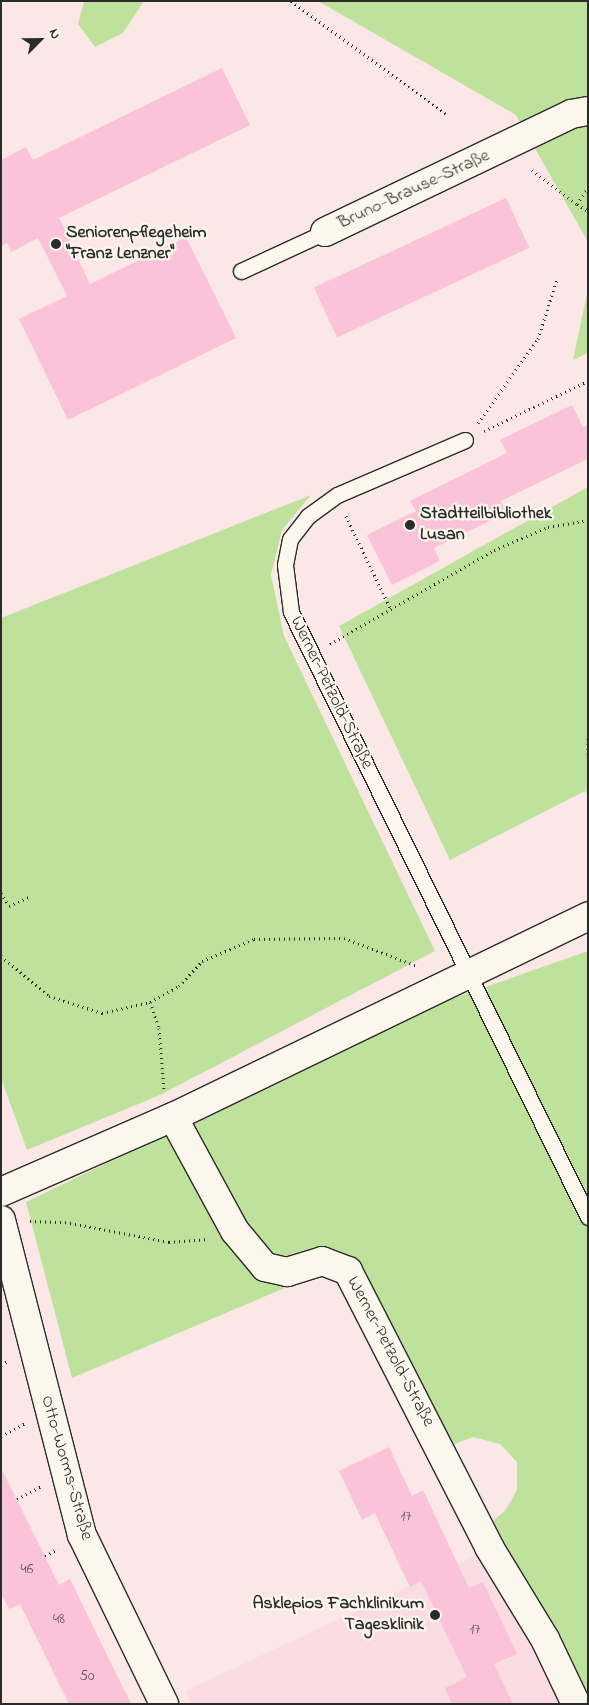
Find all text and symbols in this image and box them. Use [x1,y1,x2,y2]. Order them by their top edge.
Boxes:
north arrow [15,15,65,65]
text: N [43,25,66,42]
street label: Bruno-Brause-Straße [335,145,493,235]
place label: Seniorenpflegeheim "Franz Lenzner" [66,223,207,266]
marker: Seniorenpflegeheim "Franz Lenzner" [50,238,62,250]
place label: Stadtteilbibliothek Lusan [420,504,552,546]
marker: Stadtteilbibliothek Lusan [404,519,416,531]
street label: Werner-Petzold-Straße [285,613,377,773]
street label: Werner-Petzold-Straße [341,1273,439,1431]
street label: Otto-Worms-Straße [35,1393,97,1543]
house number: 17 [401,1508,411,1526]
house number: 46 [21,1561,33,1579]
place label: Asklepios Fachklinikum Tagesklinik [252,1594,424,1636]
marker: Asklepios Fachklinikum Tagesklinik [428,1608,442,1622]
house number: 48 [53,1611,65,1629]
house number: 17 [470,1621,480,1639]
house number: 50 [79,1668,95,1686]

